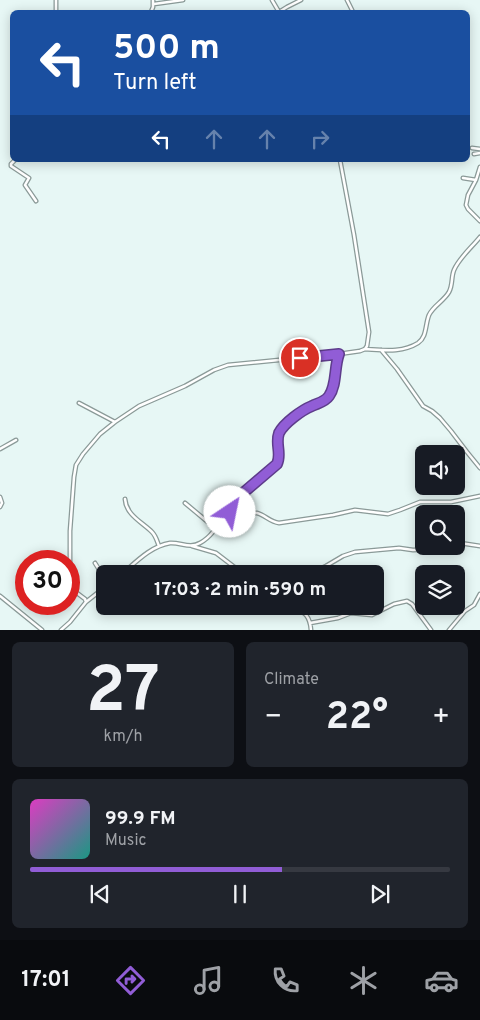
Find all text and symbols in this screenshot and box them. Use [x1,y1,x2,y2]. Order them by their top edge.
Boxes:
text: 500 m [113,27,220,71]
icon: left [30,30,95,95]
text: Turn left [113,70,196,97]
icon: left [147,125,175,153]
icon: ahead [200,125,228,153]
icon: ahead [253,125,281,153]
icon: right [306,125,334,153]
pin [279,337,321,379]
icon: arrive [286,344,314,372]
map controls [415,445,465,615]
button: sound [415,445,465,495]
position arrow [203,485,255,537]
button: search [415,505,465,555]
speed limit sign: 30 [15,550,80,615]
button: layers [415,565,465,615]
text: 17:03 · 2 min · 590 m [154,578,326,602]
text: 27 [86,653,160,735]
text: Climate [264,670,319,690]
text: 22° [326,694,388,743]
text: − [264,700,282,736]
text: + [432,700,450,736]
text: km/h [104,727,142,747]
text: 99.9 FM [105,807,176,831]
text: Music [105,831,146,851]
icon: previous [86,880,114,908]
icon: pause [226,880,254,908]
icon: next [366,880,394,908]
icon: directions [113,963,148,998]
icon: music [191,963,226,998]
icon: phone [268,963,303,998]
icon: climate [346,963,381,998]
icon: car [424,963,459,998]
text: 17:01 [21,967,71,994]

